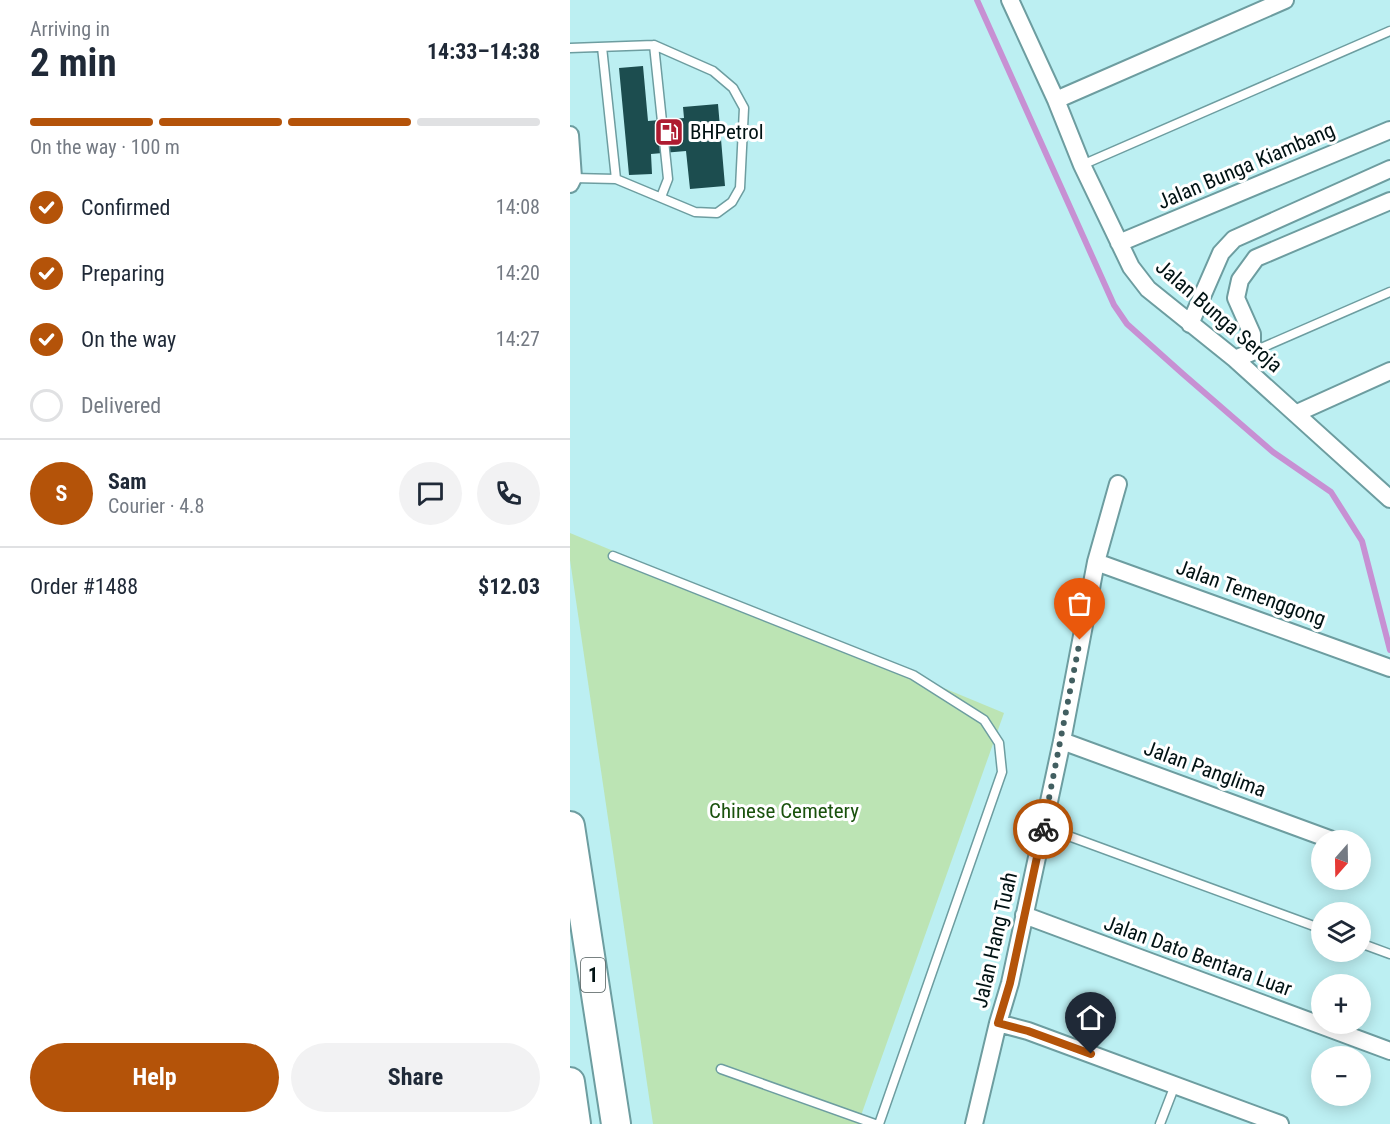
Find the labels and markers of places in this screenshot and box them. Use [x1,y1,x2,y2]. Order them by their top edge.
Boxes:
fuel station icon: BHPetrol [653,116,685,148]
place label: BHPetrol [690,120,764,144]
pin [1054,578,1105,640]
pin [1065,992,1116,1054]

